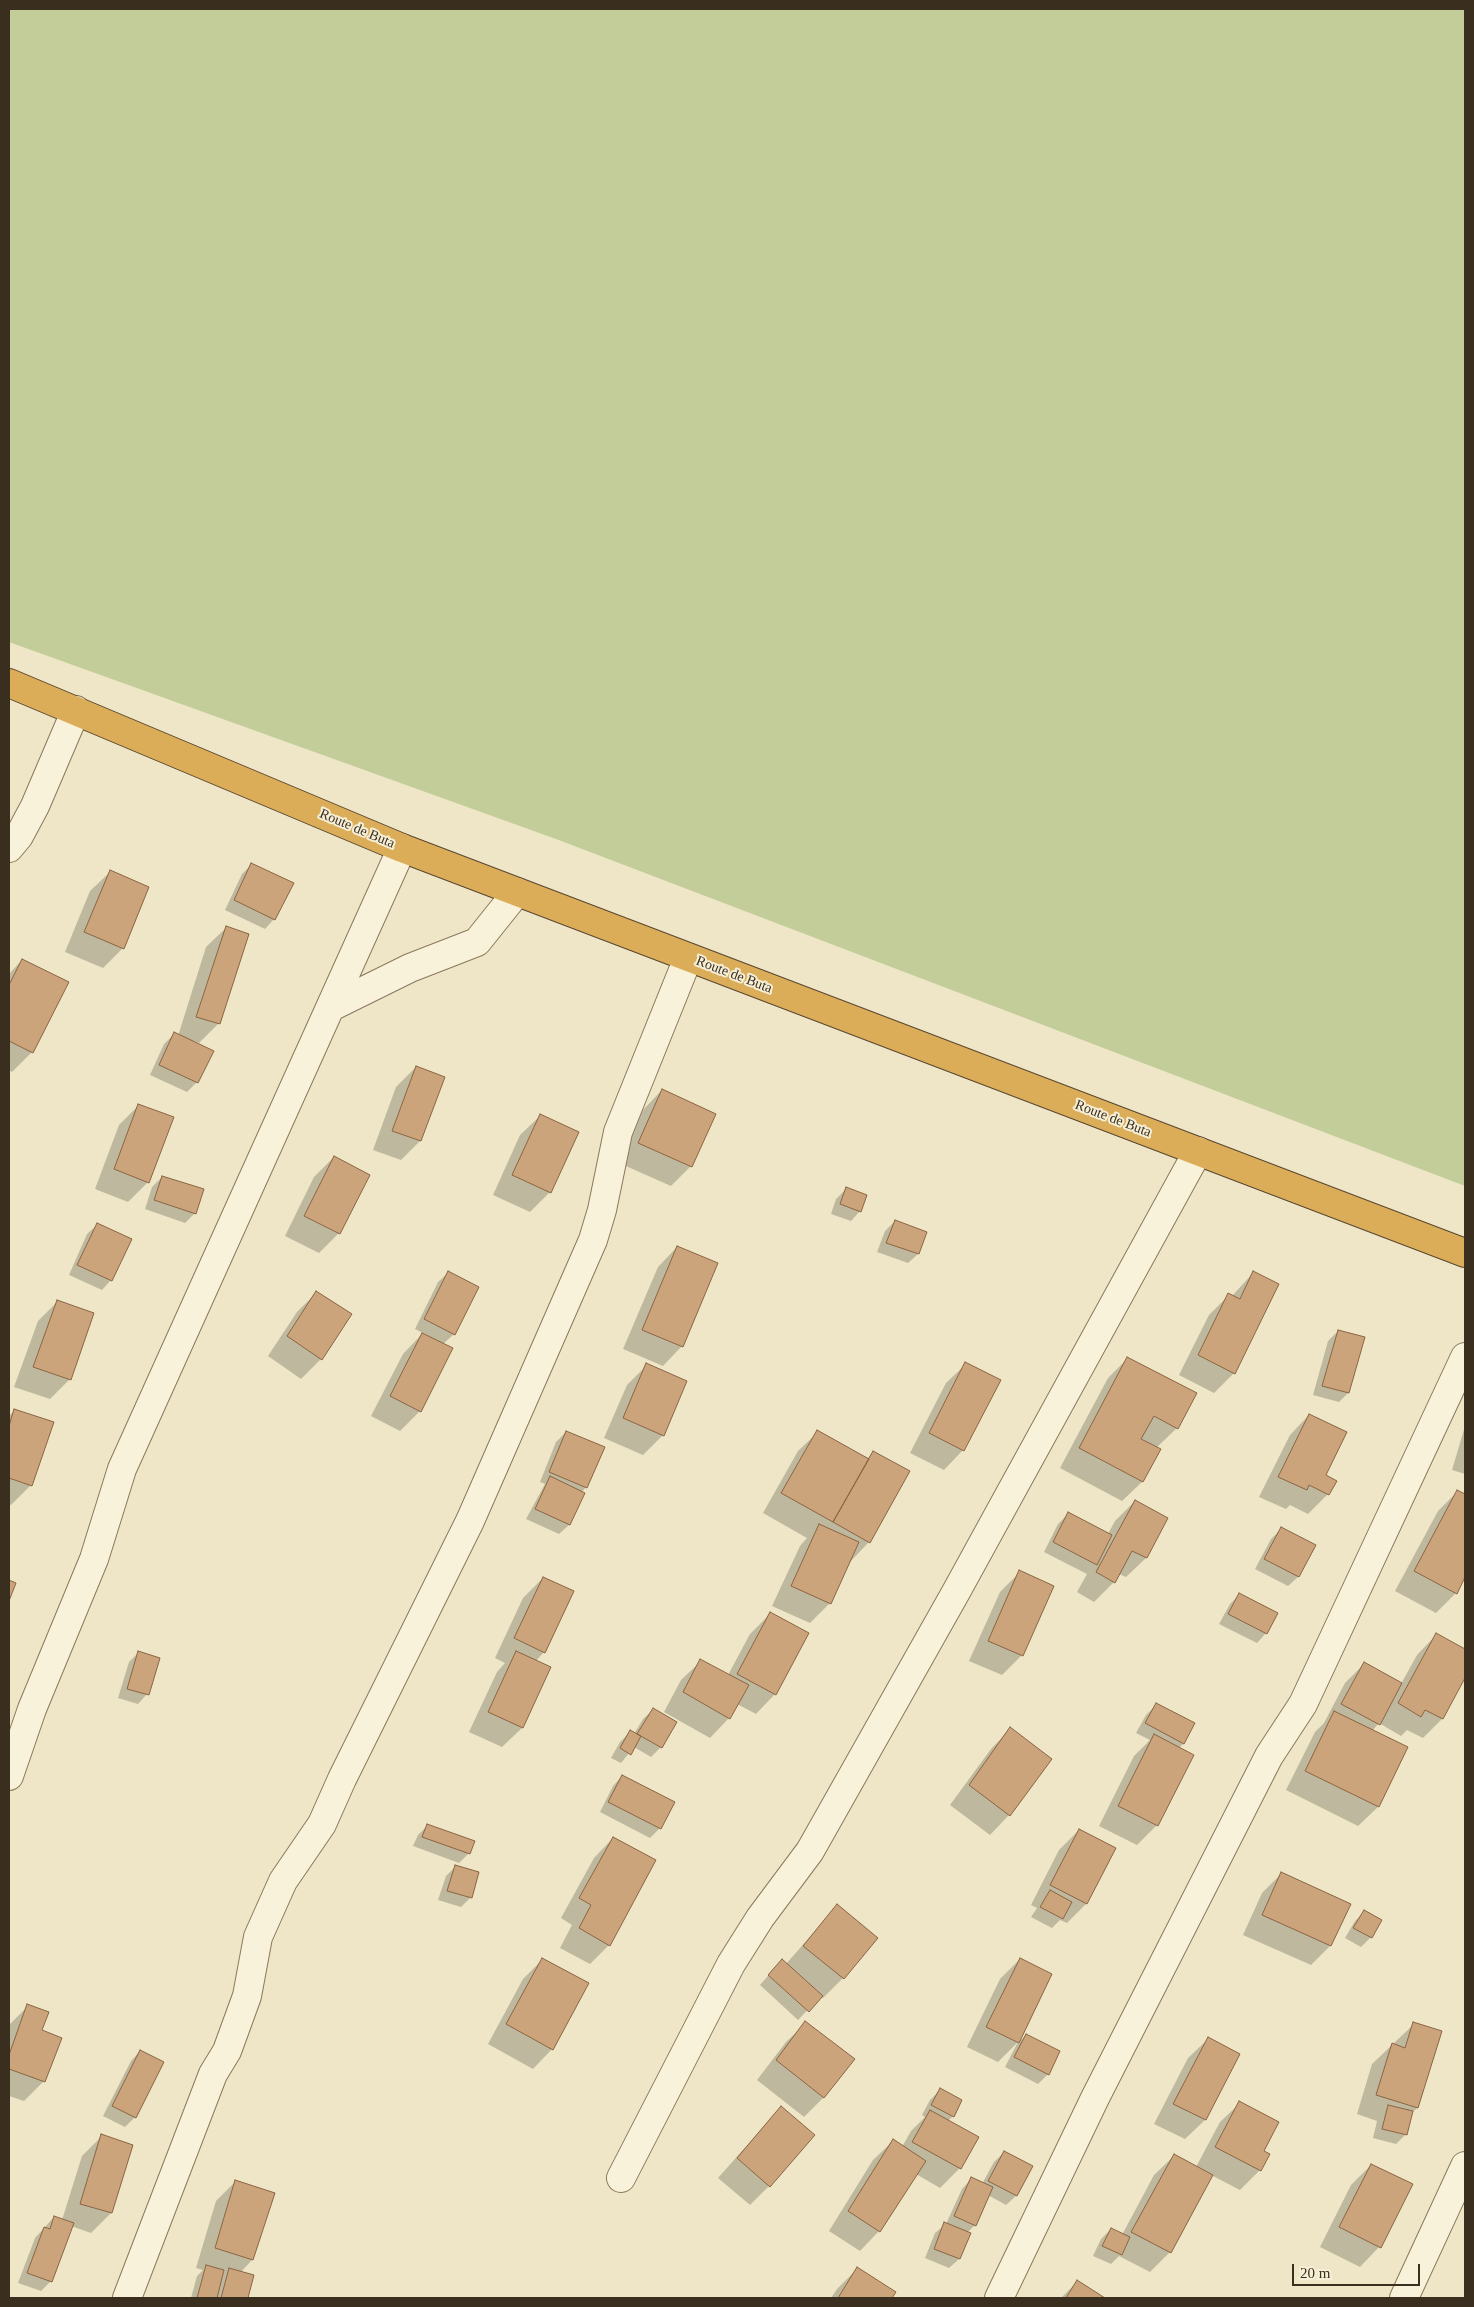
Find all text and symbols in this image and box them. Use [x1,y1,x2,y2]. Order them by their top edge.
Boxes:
street label: Route de Buta [317,806,397,852]
street label: Route de Buta [694,953,774,997]
street label: Route de Buta [1073,1097,1153,1141]
scale bar [1294,2254,1422,2286]
text: 20 m [1300,2265,1330,2281]

